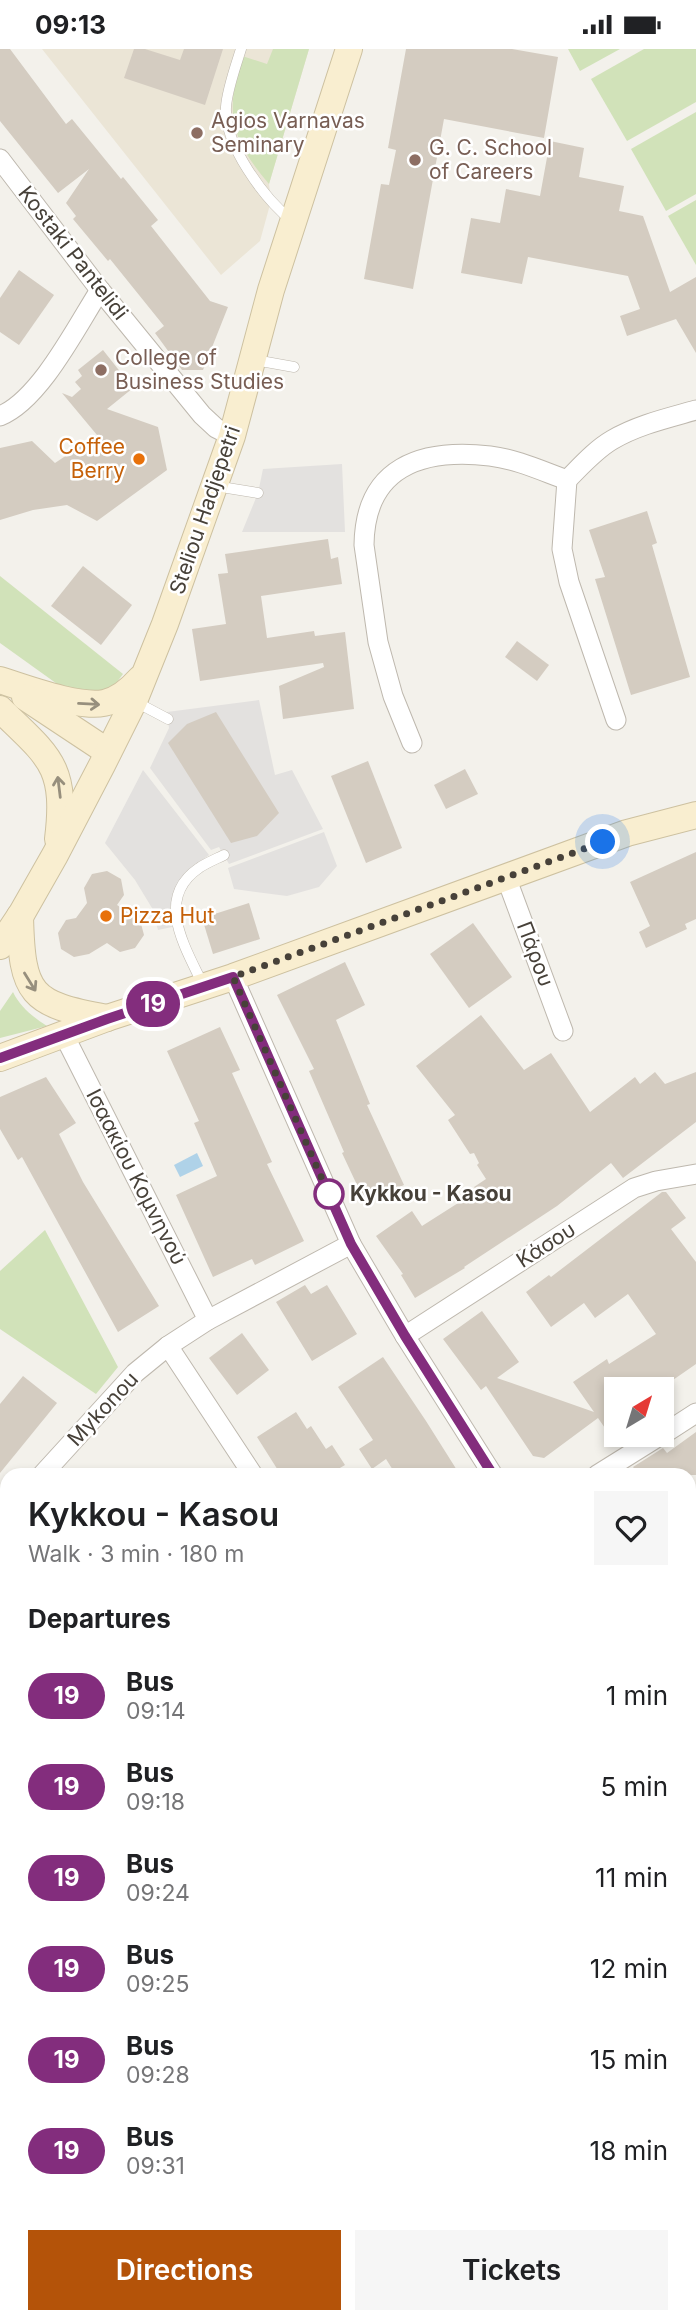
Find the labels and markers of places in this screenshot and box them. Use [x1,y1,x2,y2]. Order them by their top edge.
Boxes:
place label: Agios Varnavas Seminary [211,108,365,157]
marker: Agios Varnavas Seminary [189,125,205,141]
place label: G. C. School of Careers [429,135,552,184]
marker: G. C. School of Careers [407,152,423,168]
place label: College of Business Studies [115,345,284,394]
marker: College of Business Studies [93,362,109,378]
place label: Coffee Berry [58,434,125,483]
marker: Coffee Berry [131,451,147,467]
place label: Pizza Hut [120,903,214,928]
marker: Pizza Hut [98,908,114,924]
marker: Kykkou - Kasou [314,1179,344,1209]
place label: Kykkou - Kasou [350,1181,512,1206]

